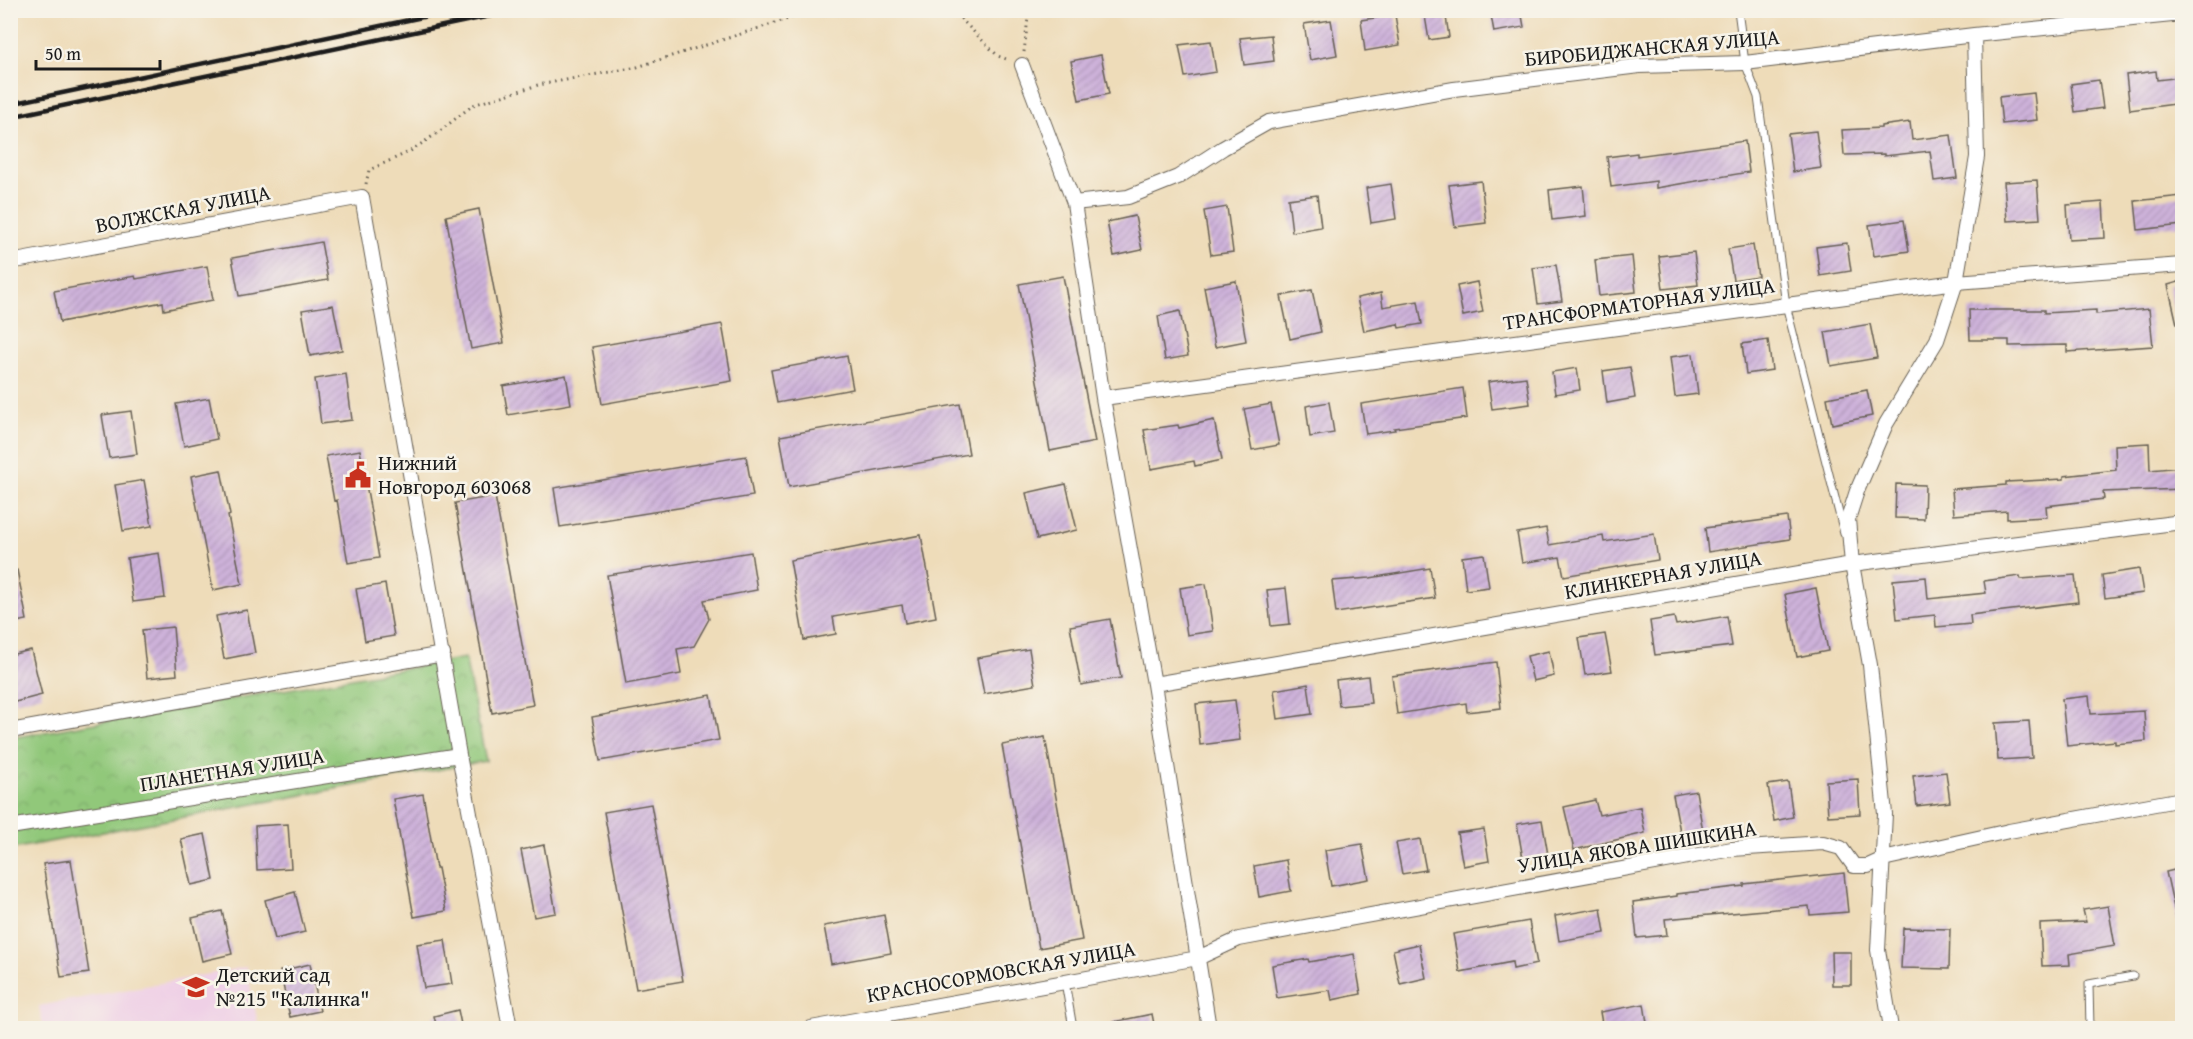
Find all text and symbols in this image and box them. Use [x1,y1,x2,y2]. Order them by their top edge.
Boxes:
street label: БИРОБИДЖАНСКАЯ УЛИЦА [1523,21,1781,74]
scale bar [36,33,160,71]
text: 50 m [45,40,81,67]
street label: ВОЛЖСКАЯ УЛИЦА [93,176,273,241]
street label: ТРАНСФОРМАТОРНАЯ УЛИЦА [1501,269,1777,338]
place label: Нижний Новгород 603068 [378,447,531,502]
public building icon: Нижний Новгород 603068 [343,460,373,490]
street label: КЛИНКЕРНАЯ УЛИЦА [1562,542,1764,607]
street label: ПЛАНЕТНАЯ УЛИЦА [138,740,327,799]
street label: УЛИЦА ЯКОВА ШИШКИНА [1515,812,1759,881]
street label: КРАСНОСОРМОВСКАЯ УЛИЦА [864,933,1138,1010]
place label: Детский сад №215 "Калинка" [215,959,369,1014]
school or university icon: Детский сад №215 "Калинка" [181,972,211,1002]

